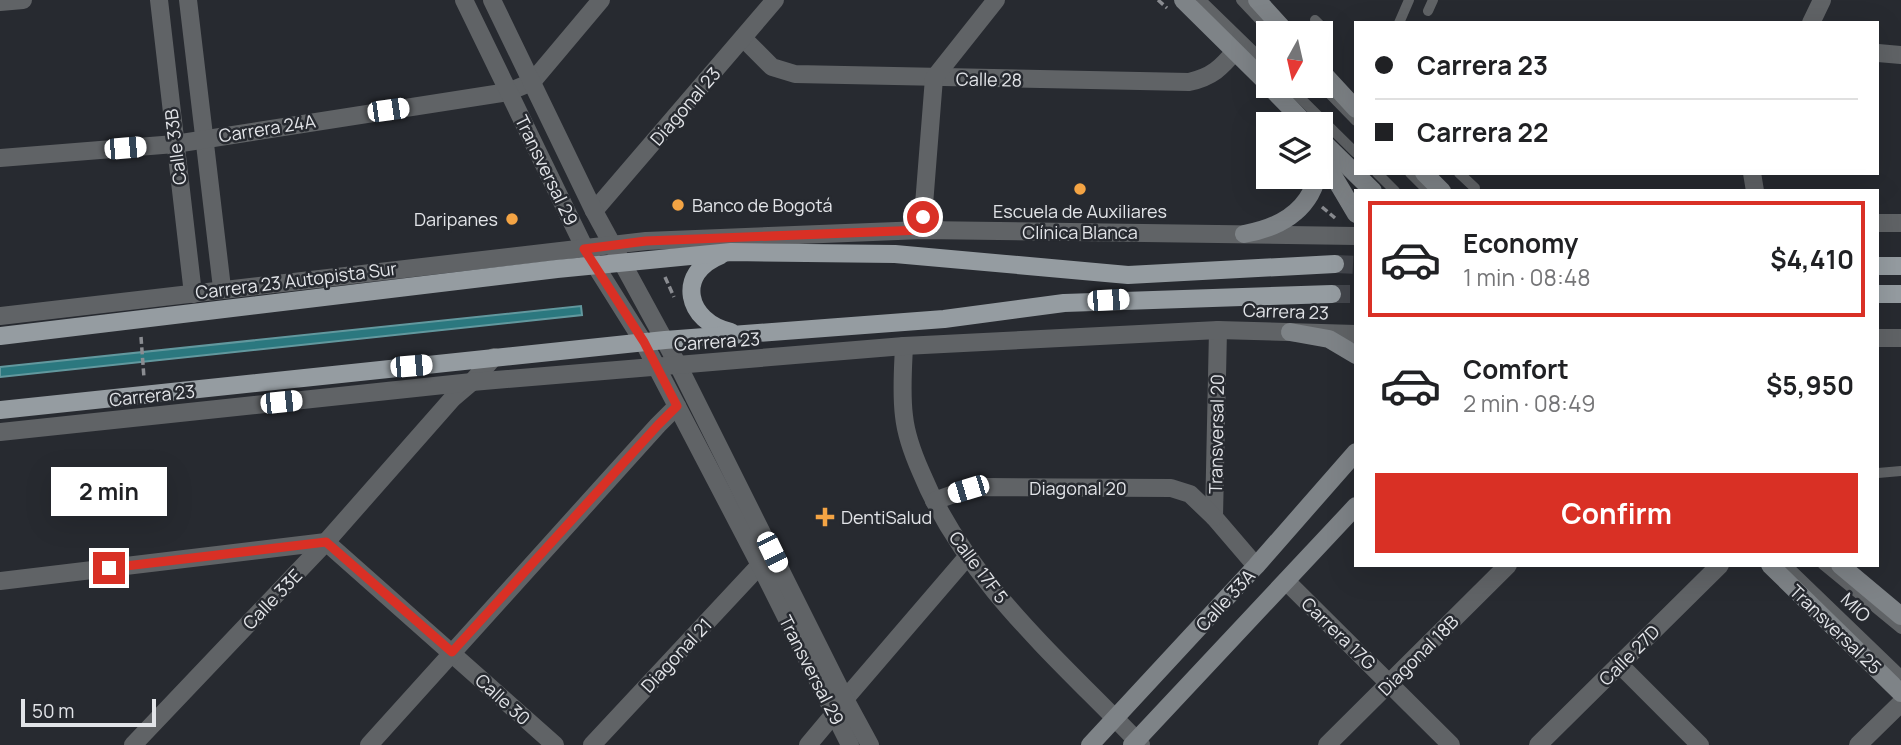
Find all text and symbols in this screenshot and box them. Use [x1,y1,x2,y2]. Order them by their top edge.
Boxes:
north arrow [1256,21,1334,98]
map controls [1256,21,1333,189]
text: Carrera 23 [1417,47,1548,83]
street label: Diagonal 23 [644,62,726,150]
street label: Calle 28 [956,66,1022,92]
car [366,97,411,123]
street label: Calle 33B [158,108,192,186]
street label: Carrera 24A [217,108,318,148]
street label: Transversal 29 [510,111,584,229]
button: layers [1256,112,1333,189]
text: Carrera 22 [1417,114,1549,150]
car [104,136,147,160]
marker: Escuela de Auxiliares Clínica Blanca [1072,181,1088,197]
place label: Banco de Bogotá [692,193,833,217]
marker: Banco de Bogotá [670,197,686,213]
place label: Escuela de Auxiliares Clínica Blanca [993,199,1167,244]
route start [907,201,939,233]
place label: Daripanes [414,207,498,231]
marker: Daripanes [504,211,520,227]
text: Economy [1463,225,1578,261]
icon: car [1379,228,1442,291]
text: $4,410 [1770,241,1854,277]
street label: Carrera 23 Autopista Sur [194,256,399,304]
text: 1 min · 08:48 [1463,261,1591,293]
car [1087,288,1130,312]
street label: Carrera 23 [1243,298,1329,324]
street label: Carrera 23 [673,326,761,356]
text: Comfort [1463,351,1569,387]
car [390,354,433,378]
icon: car [1379,354,1442,417]
text: $5,950 [1766,367,1854,403]
street label: Transversal 20 [1203,374,1229,494]
street label: Carrera 23 [108,379,196,411]
text: 2 min · 08:49 [1463,387,1596,419]
car [260,389,303,415]
callout: 2 min [51,466,167,516]
car [945,473,992,505]
button: Confirm [1375,473,1858,553]
text: 2 min [79,475,139,507]
street label: Diagonal 20 [1029,476,1127,500]
place label: DentiSalud [841,505,932,529]
marker: DentiSalud [815,507,835,527]
street label: Calle 17F 5 [944,526,1014,608]
car [754,529,791,575]
route end [93,552,125,584]
street label: Calle 33E [237,563,307,635]
street label: Calle 33A [1190,563,1260,636]
street label: Transversal 25 [1785,579,1887,679]
street label: MIO [1836,587,1876,627]
street label: Carrera 17G [1297,591,1382,675]
street label: Diagonal 18B [1373,610,1463,700]
street label: Transversal 29 [774,611,850,729]
street label: Diagonal 21 [635,613,717,697]
street label: Calle 27D [1593,619,1665,691]
street label: Calle 30 [470,668,536,730]
scale bar [21,696,156,728]
text: 50 m [32,698,74,724]

